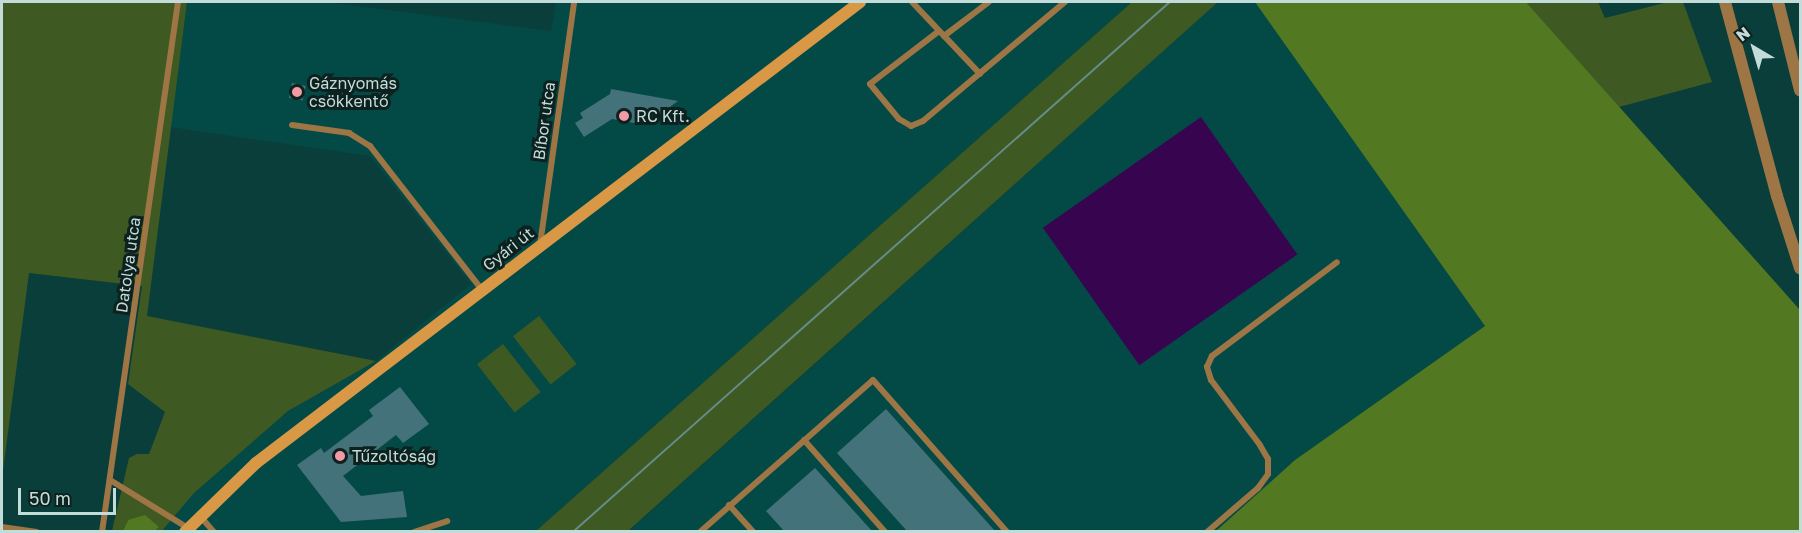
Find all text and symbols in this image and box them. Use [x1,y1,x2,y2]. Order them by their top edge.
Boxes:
north arrow [1724,18,1784,78]
text: N [1732,22,1754,45]
place label: Gáznyomás csökkentő [309,73,397,111]
street label: Bíbor utca [529,81,559,161]
marker: Gáznyomás csökkentő [290,85,304,99]
place label: RC Kft. [636,106,690,126]
marker: RC Kft. [617,109,631,123]
street label: Datolya utca [112,216,144,314]
street label: Gyári út [479,223,537,275]
place label: Tűzoltóság [352,446,436,466]
marker: Tűzoltóság [333,449,347,463]
scale bar [21,476,118,514]
text: 50 m [29,487,71,509]

